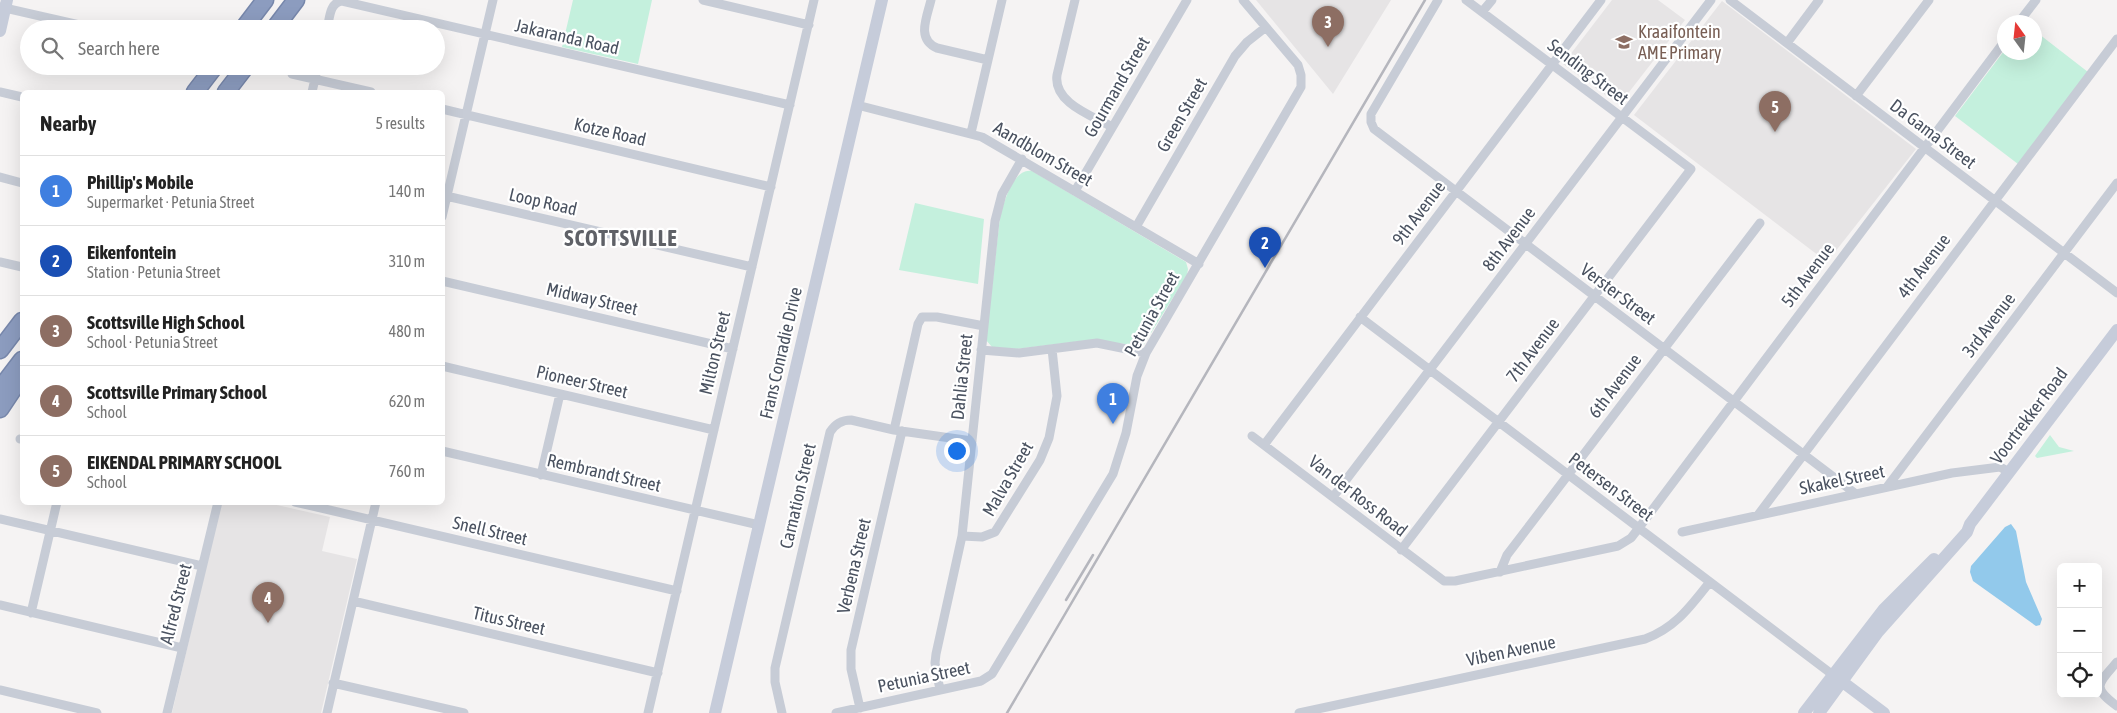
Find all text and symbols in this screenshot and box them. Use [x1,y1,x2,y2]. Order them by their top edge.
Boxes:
pin: 3 [1312,6,1344,47]
street label: Jakaranda Road [513,14,621,59]
north arrow [1997,15,2042,60]
search box [20,20,445,75]
place label: Kraaifontein AME Primary [1638,21,1721,63]
school or university icon: Kraaifontein AME Primary [1614,32,1634,52]
street label: Gourmand Street [1079,33,1154,141]
icon: search [38,34,66,62]
street label: Sending Street [1544,34,1633,109]
text: Search here [78,37,160,59]
street label: Green Street [1152,74,1211,155]
pin: 5 [1759,91,1791,132]
street label: Da Gama Street [1886,94,1980,173]
text: Nearby [40,111,96,135]
street label: Kotze Road [572,113,648,150]
text: 5 results [375,114,425,132]
street label: Aandblom Street [990,117,1097,190]
text: Phillip's Mobile [87,171,194,193]
street label: 9th Avenue [1388,177,1449,249]
text: 1 [52,182,60,200]
text: 140 m [389,182,425,200]
street label: Loop Road [507,183,579,220]
text: Supermarket · Petunia Street [87,193,255,211]
street label: 8th Avenue [1478,203,1539,275]
district label: SCOTTSVILLE [564,225,678,251]
pin: 2 [1249,227,1281,268]
street label: 4th Avenue [1893,230,1954,302]
street label: 5th Avenue [1777,239,1838,311]
text: Eikenfontein [87,241,176,263]
text: 2 [52,252,60,270]
text: 310 m [389,252,425,270]
street label: Verster Street [1577,259,1660,329]
text: Station · Petunia Street [87,263,221,281]
street label: Petunia Street [1120,268,1184,360]
street label: Midway Street [544,278,640,319]
street label: Frans Conradie Drive [755,285,806,421]
street label: 3rd Avenue [1958,289,2019,361]
street label: Milton Street [695,309,734,397]
text: Scottsville High School [87,311,244,333]
street label: 7th Avenue [1502,314,1563,386]
text: 3 [52,322,60,340]
text: 480 m [389,322,425,340]
text: School · Petunia Street [87,333,218,351]
street label: Dahlia Street [947,333,976,421]
street label: 6th Avenue [1584,350,1645,422]
street label: Pioneer Street [534,361,630,402]
street label: Voortrekker Road [1986,364,2072,468]
text: Scottsville Primary School [87,381,267,403]
pin: 1 [1097,383,1129,424]
text: 4 [52,392,60,410]
text: 620 m [389,392,425,410]
text: School [87,403,127,421]
your location [944,438,970,464]
street label: Malva Street [978,438,1037,520]
street label: Carnation Street [775,441,820,551]
street label: Petersen Street [1565,448,1658,525]
street label: Rembrandt Street [545,449,663,496]
text: EIKENDAL PRIMARY SCHOOL [87,451,282,473]
street label: Van der Ross Road [1305,451,1412,541]
street label: Skakel Street [1797,460,1886,499]
text: 5 [52,462,60,480]
text: 760 m [389,462,425,480]
text: School [87,473,127,491]
street label: Snell Street [451,512,529,549]
street label: Verbena Street [832,516,875,616]
street label: Alfred Street [155,561,196,646]
map controls [2057,563,2102,698]
button: + [2057,563,2102,608]
pin: 4 [252,582,284,623]
street label: Titus Street [471,602,547,639]
button: − [2057,608,2102,653]
street label: Viben Avenue [1464,631,1557,670]
button: locate [2057,653,2102,698]
street label: Petunia Street [876,656,972,697]

